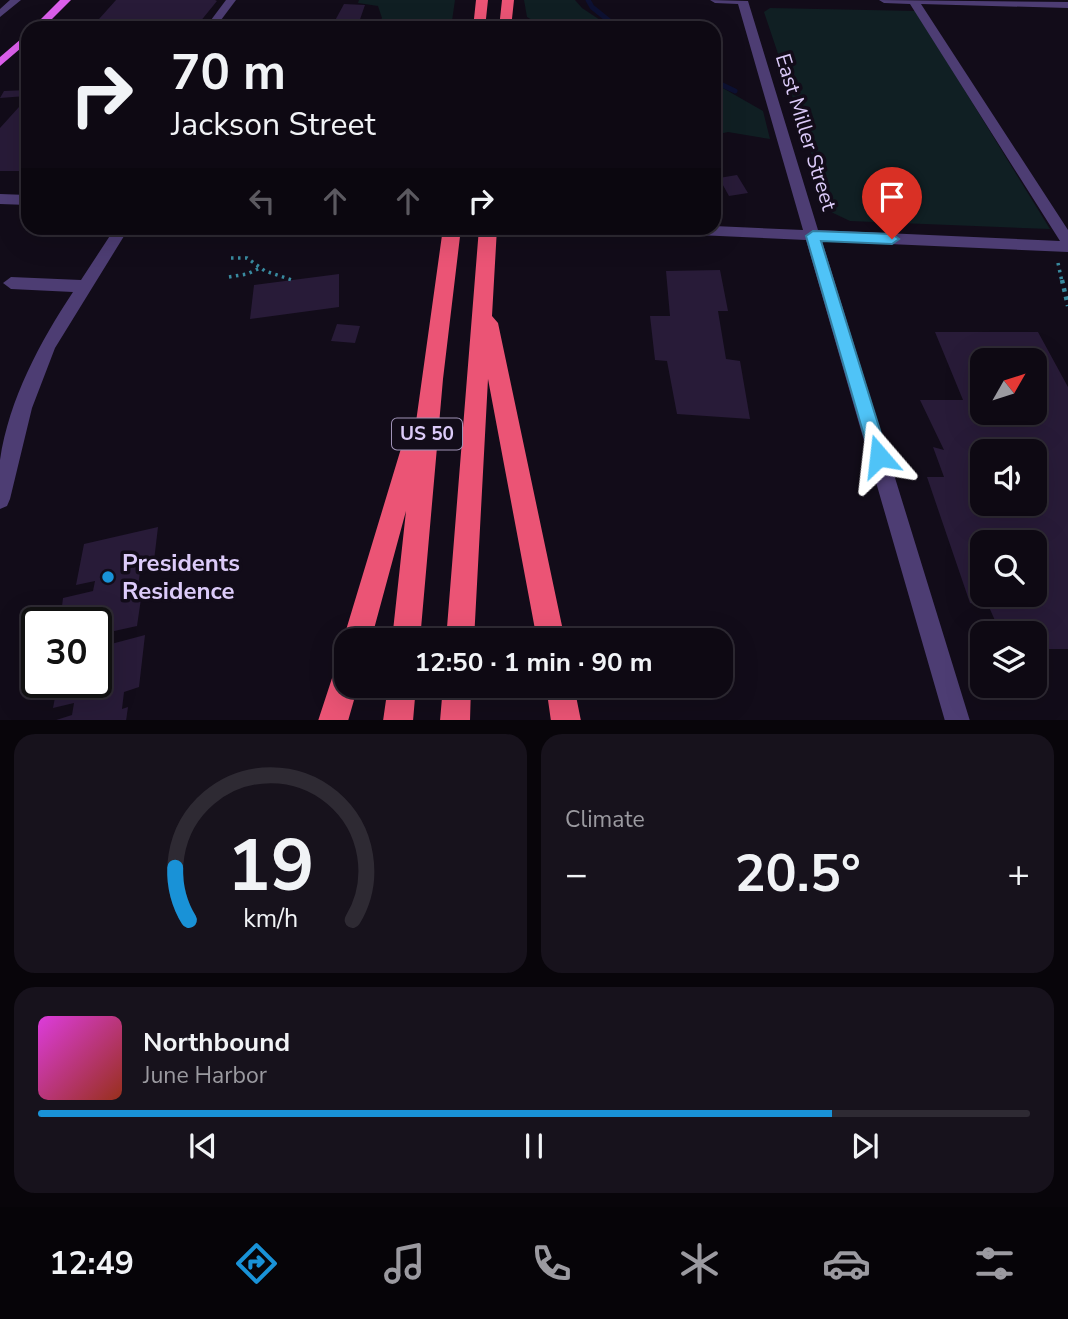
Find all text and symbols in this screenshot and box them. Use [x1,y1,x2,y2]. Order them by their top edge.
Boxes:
text: 70 m [171,39,286,106]
icon: right [56,49,147,140]
street label: East Miller Street [769,50,843,214]
text: Jackson Street [171,103,376,146]
pin [862,167,922,239]
icon: arrive [873,178,911,216]
icon: left [243,182,281,220]
icon: ahead [316,182,354,220]
icon: ahead [389,182,427,220]
icon: right [462,182,500,220]
north arrow [970,348,1046,425]
map controls [970,348,1047,698]
road number: US 50 [392,418,462,449]
position arrow [842,419,916,493]
button: sound [970,439,1047,516]
button: search [970,530,1047,607]
place label: Presidents Residence [122,547,240,607]
marker: Presidents Residence [100,569,116,585]
speed limit sign: 30 [21,607,112,698]
button: layers [970,621,1047,698]
text: 12:50 · 1 min · 90 m [414,645,653,680]
text: Climate [565,804,645,835]
text: 19 [227,816,314,916]
text: 20.5° [734,838,861,909]
text: − [565,849,588,900]
text: + [1007,849,1030,900]
text: km/h [243,901,298,935]
text: Northbound [143,1025,290,1060]
text: June Harbor [143,1060,267,1091]
icon: previous [184,1127,222,1165]
icon: pause [515,1127,553,1165]
icon: next [846,1127,884,1165]
icon: directions [232,1239,281,1288]
icon: music [380,1239,429,1288]
icon: phone [527,1239,576,1288]
icon: climate [675,1239,724,1288]
icon: car [822,1239,871,1288]
icon: filters [970,1239,1019,1288]
text: 12:49 [49,1242,134,1285]

